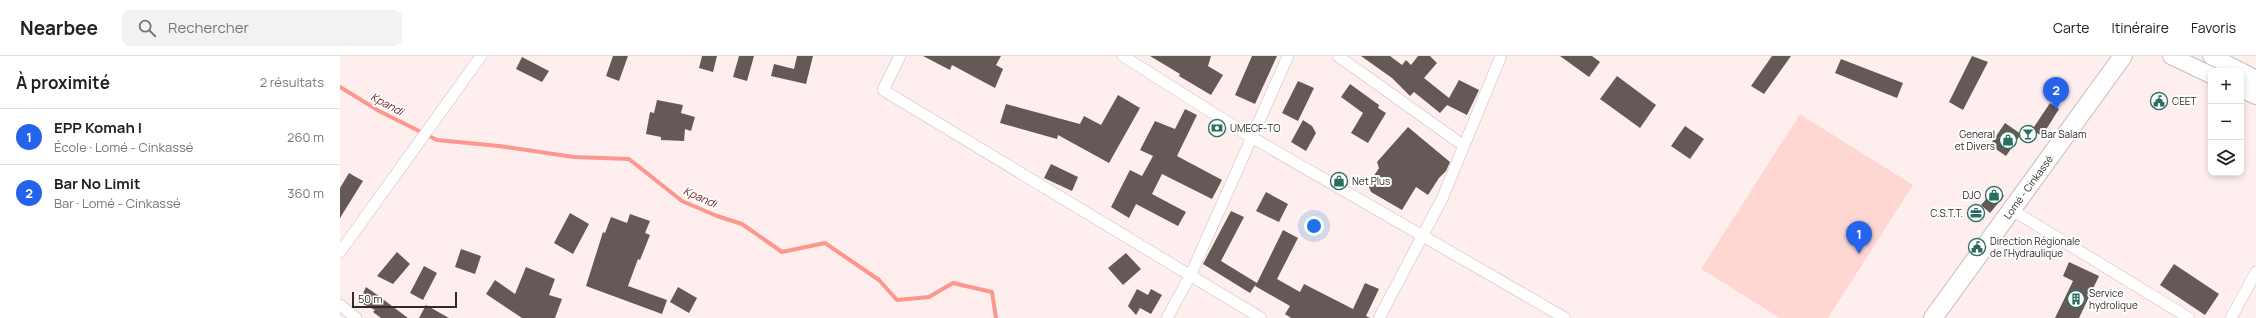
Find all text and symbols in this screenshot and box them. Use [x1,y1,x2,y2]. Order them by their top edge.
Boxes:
search box [122,10,402,46]
text: Nearbee [20,15,98,41]
icon: search [136,17,158,39]
text: Rechercher [168,17,249,38]
text: Carte [2053,18,2089,37]
text: Itinéraire [2111,18,2169,37]
text: Favoris [2191,18,2236,37]
map controls [2208,68,2244,176]
button: + [2208,68,2244,104]
text: À proximité [16,71,110,94]
text: 2 résultats [260,73,324,91]
pin: 2 [2043,77,2069,110]
water label: Kpandi [368,89,407,119]
public building icon: CEET [2149,91,2169,111]
place label: CEET [2172,94,2197,108]
button: − [2208,104,2244,140]
text: EPP Komah I [54,117,142,138]
bank icon: UMECF-TO [1207,118,1227,138]
place label: UMECF-TO [1230,121,1280,135]
bar icon: Bar Salam [2018,124,2038,144]
place label: General et Divers [1955,127,1995,153]
place label: Bar Salam [2041,127,2086,141]
text: 1 [26,128,32,146]
text: 260 m [287,128,324,146]
shop icon: General et Divers [1998,130,2018,150]
text: École · Lomé - Cinkassé [54,138,193,156]
button: layers [2208,140,2244,176]
street label: Lomé - Cinkassé [2000,152,2056,222]
shop icon: Net Plus [1329,171,1349,191]
text: Bar No Limit [54,173,141,194]
place label: Net Plus [1352,174,1390,188]
water label: Kpandi [681,183,720,211]
text: 2 [25,184,33,202]
text: 360 m [287,184,324,202]
shop icon: DJO [1984,185,2004,205]
place label: DJO [1962,188,1981,202]
text: Bar · Lomé - Cinkassé [54,194,181,212]
office icon: C.S.T.T. [1966,203,1986,223]
place label: C.S.T.T. [1930,206,1963,220]
your location [1304,216,1324,236]
pin: 1 [1846,221,1872,254]
place label: Direction Régionale de l'Hydraulique [1990,234,2080,260]
public building icon: Direction Régionale de l'Hydraulique [1967,237,1987,257]
place label: Service hydrolique [2089,286,2138,312]
building icon: Service hydrolique [2066,289,2086,309]
scale bar [352,290,457,309]
text: 50 m [358,291,383,306]

